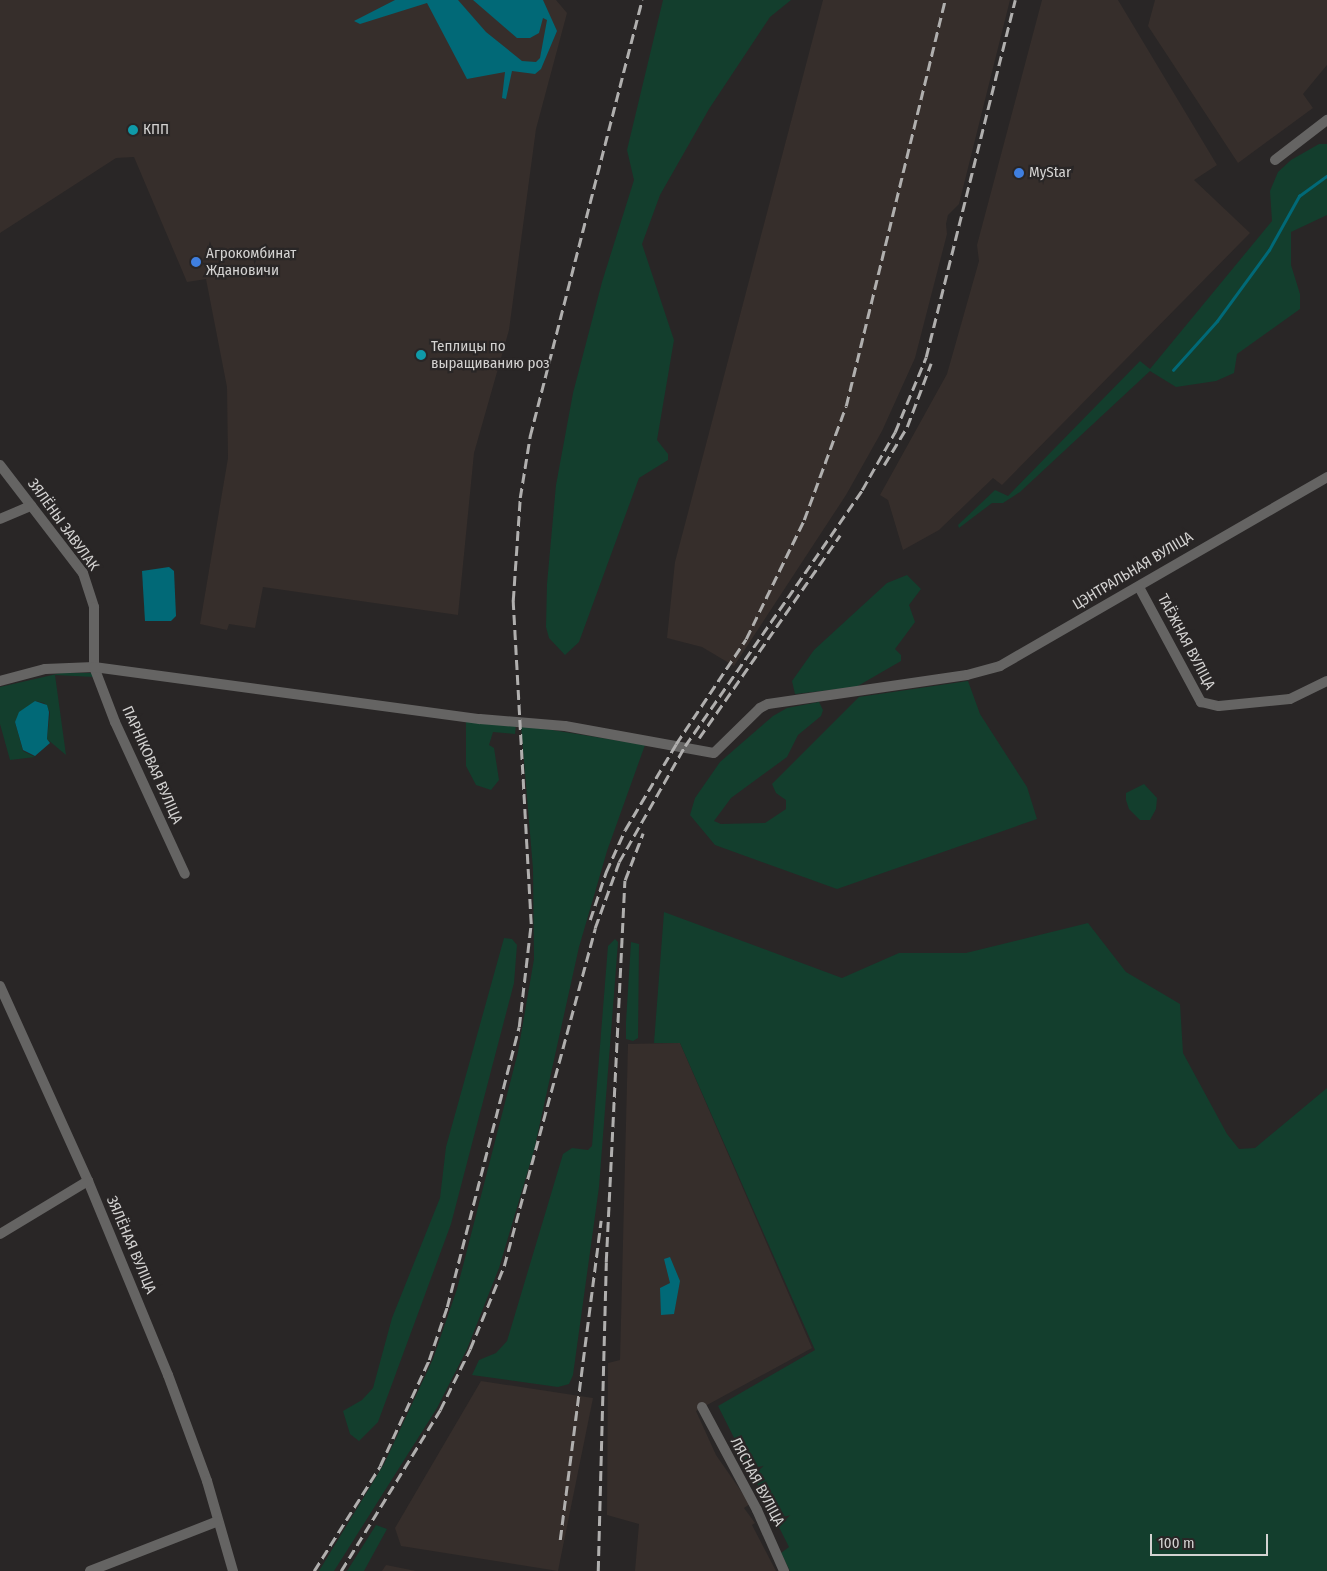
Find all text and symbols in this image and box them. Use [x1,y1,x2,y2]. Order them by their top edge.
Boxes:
place label: КПП [143,121,169,139]
marker: КПП [127,124,139,136]
place label: MyStar [1029,164,1071,182]
marker: MyStar [1013,167,1025,179]
place label: Агрокомбинат Ждановичи [206,244,296,279]
marker: Агрокомбинат Ждановичи [190,256,202,268]
place label: Теплицы по выращиванию роз [431,337,550,372]
marker: Теплицы по выращиванию роз [415,349,427,361]
street label: ЗЯЛЁНЫ ЗАВУЛАК [24,475,102,575]
street label: ЦЭНТРАЛЬНАЯ ВУЛІЦА [1070,528,1196,614]
street label: ТАЁЖНАЯ ВУЛІЦА [1153,591,1219,693]
street label: ПАРНІКОВАЯ ВУЛІЦА [118,703,186,827]
street label: ЗЯЛЁНАЯ ВУЛІЦА [102,1193,160,1297]
street label: ЛЯСНАЯ ВУЛІЦА [726,1435,788,1529]
scale bar [1152,1524,1270,1556]
text: 100 m [1158,1534,1195,1552]

